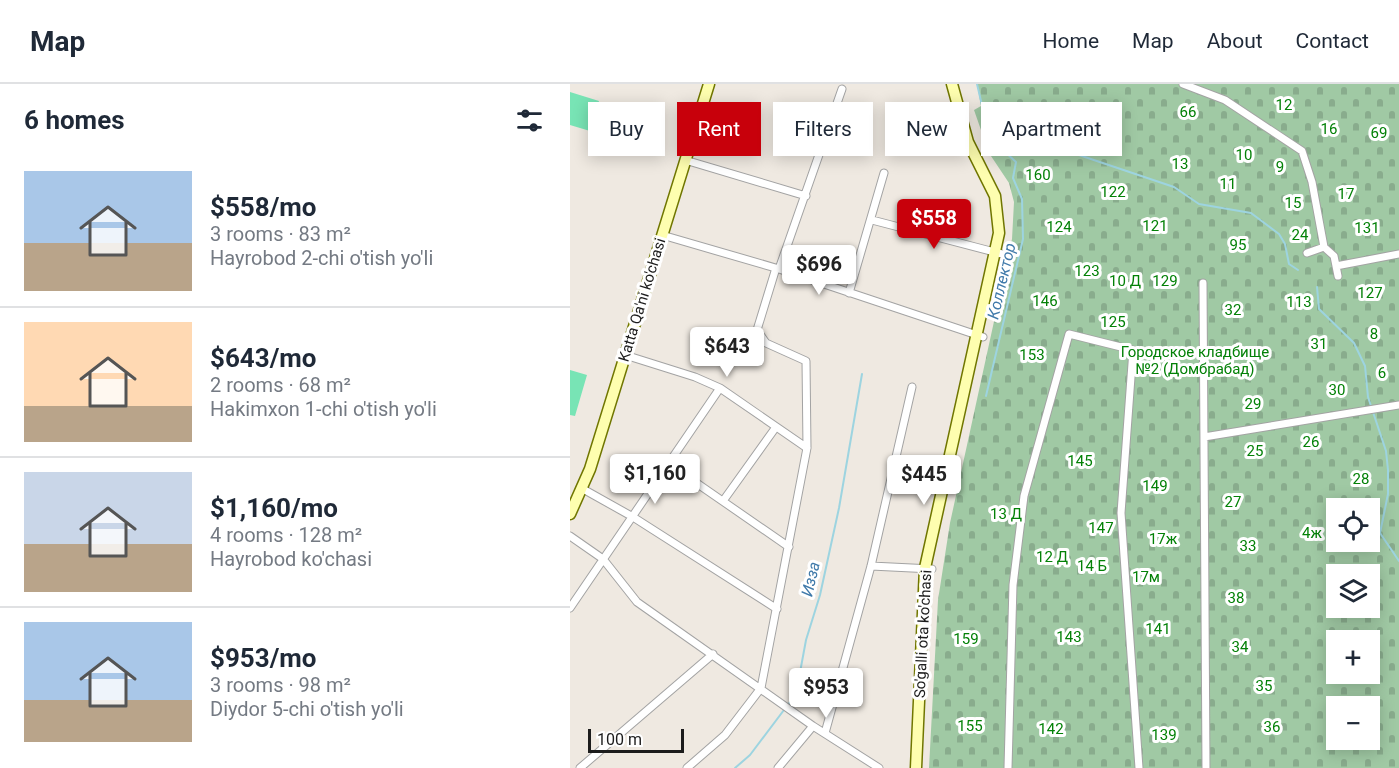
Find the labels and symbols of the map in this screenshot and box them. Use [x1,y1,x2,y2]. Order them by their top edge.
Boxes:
park label: 12 [1276,96,1292,114]
park label: 66 [1180,103,1196,121]
park label: 16 [1321,120,1337,138]
park label: 69 [1371,124,1387,142]
park label: 10 [1236,146,1252,164]
park label: 13 [1172,155,1188,173]
park label: 9 [1276,158,1284,176]
park label: 160 [1025,166,1051,184]
park label: 11 [1220,175,1236,193]
park label: 122 [1100,183,1126,201]
park label: 17 [1338,185,1354,203]
park label: 15 [1285,194,1301,212]
pin: $558 [898,199,970,250]
park label: 121 [1142,217,1168,235]
park label: 124 [1046,218,1072,236]
park label: 131 [1354,219,1380,237]
park label: 24 [1292,226,1309,244]
street label: Katta Qa'ni ko'chasi [615,236,669,364]
park label: 95 [1230,236,1246,254]
water label: Коллектор [983,241,1019,321]
pin: $696 [783,245,855,296]
park label: 123 [1074,262,1100,280]
park label: 10 Д [1109,272,1141,290]
park label: 129 [1152,272,1178,290]
park label: 127 [1357,284,1383,302]
park label: 146 [1032,292,1058,310]
park label: 113 [1286,293,1312,311]
park label: 32 [1225,301,1241,319]
park label: 125 [1100,313,1126,331]
park label: 8 [1370,325,1378,343]
pin: $643 [691,327,763,378]
park label: 31 [1311,335,1327,353]
park label: Городское кладбище №2 (Домбрабад) [1121,343,1269,378]
park label: 153 [1019,346,1045,364]
park label: 6 [1378,364,1386,382]
park label: 30 [1329,381,1345,399]
park label: 29 [1245,395,1261,413]
park label: 26 [1303,433,1319,451]
park label: 25 [1247,442,1263,460]
park label: 145 [1067,452,1093,470]
pin: $1,160 [606,454,704,505]
pin: $445 [888,455,960,506]
park label: 28 [1353,470,1369,488]
park label: 149 [1142,477,1168,495]
park label: 27 [1225,493,1241,511]
park label: 13 Д [990,505,1022,523]
park label: 147 [1088,519,1114,537]
park label: 4ж [1302,524,1322,542]
park label: 17ж [1149,530,1178,548]
park label: 33 [1240,537,1256,555]
park label: 12 Д [1036,548,1068,566]
park label: 14 Б [1077,557,1107,575]
water label: Изза [797,560,824,598]
park label: 17м [1132,568,1160,586]
street label: So'galli ota ko'chasi [911,569,935,699]
park label: 38 [1228,589,1244,607]
park label: 141 [1145,620,1171,638]
park label: 143 [1056,628,1082,646]
park label: 159 [953,630,979,648]
park label: 34 [1232,638,1249,656]
pin: $953 [790,668,862,719]
park label: 35 [1256,677,1272,695]
park label: 155 [957,717,983,735]
park label: 36 [1264,718,1280,736]
park label: 142 [1038,720,1064,738]
scale bar [588,726,684,754]
park label: 139 [1151,726,1177,744]

